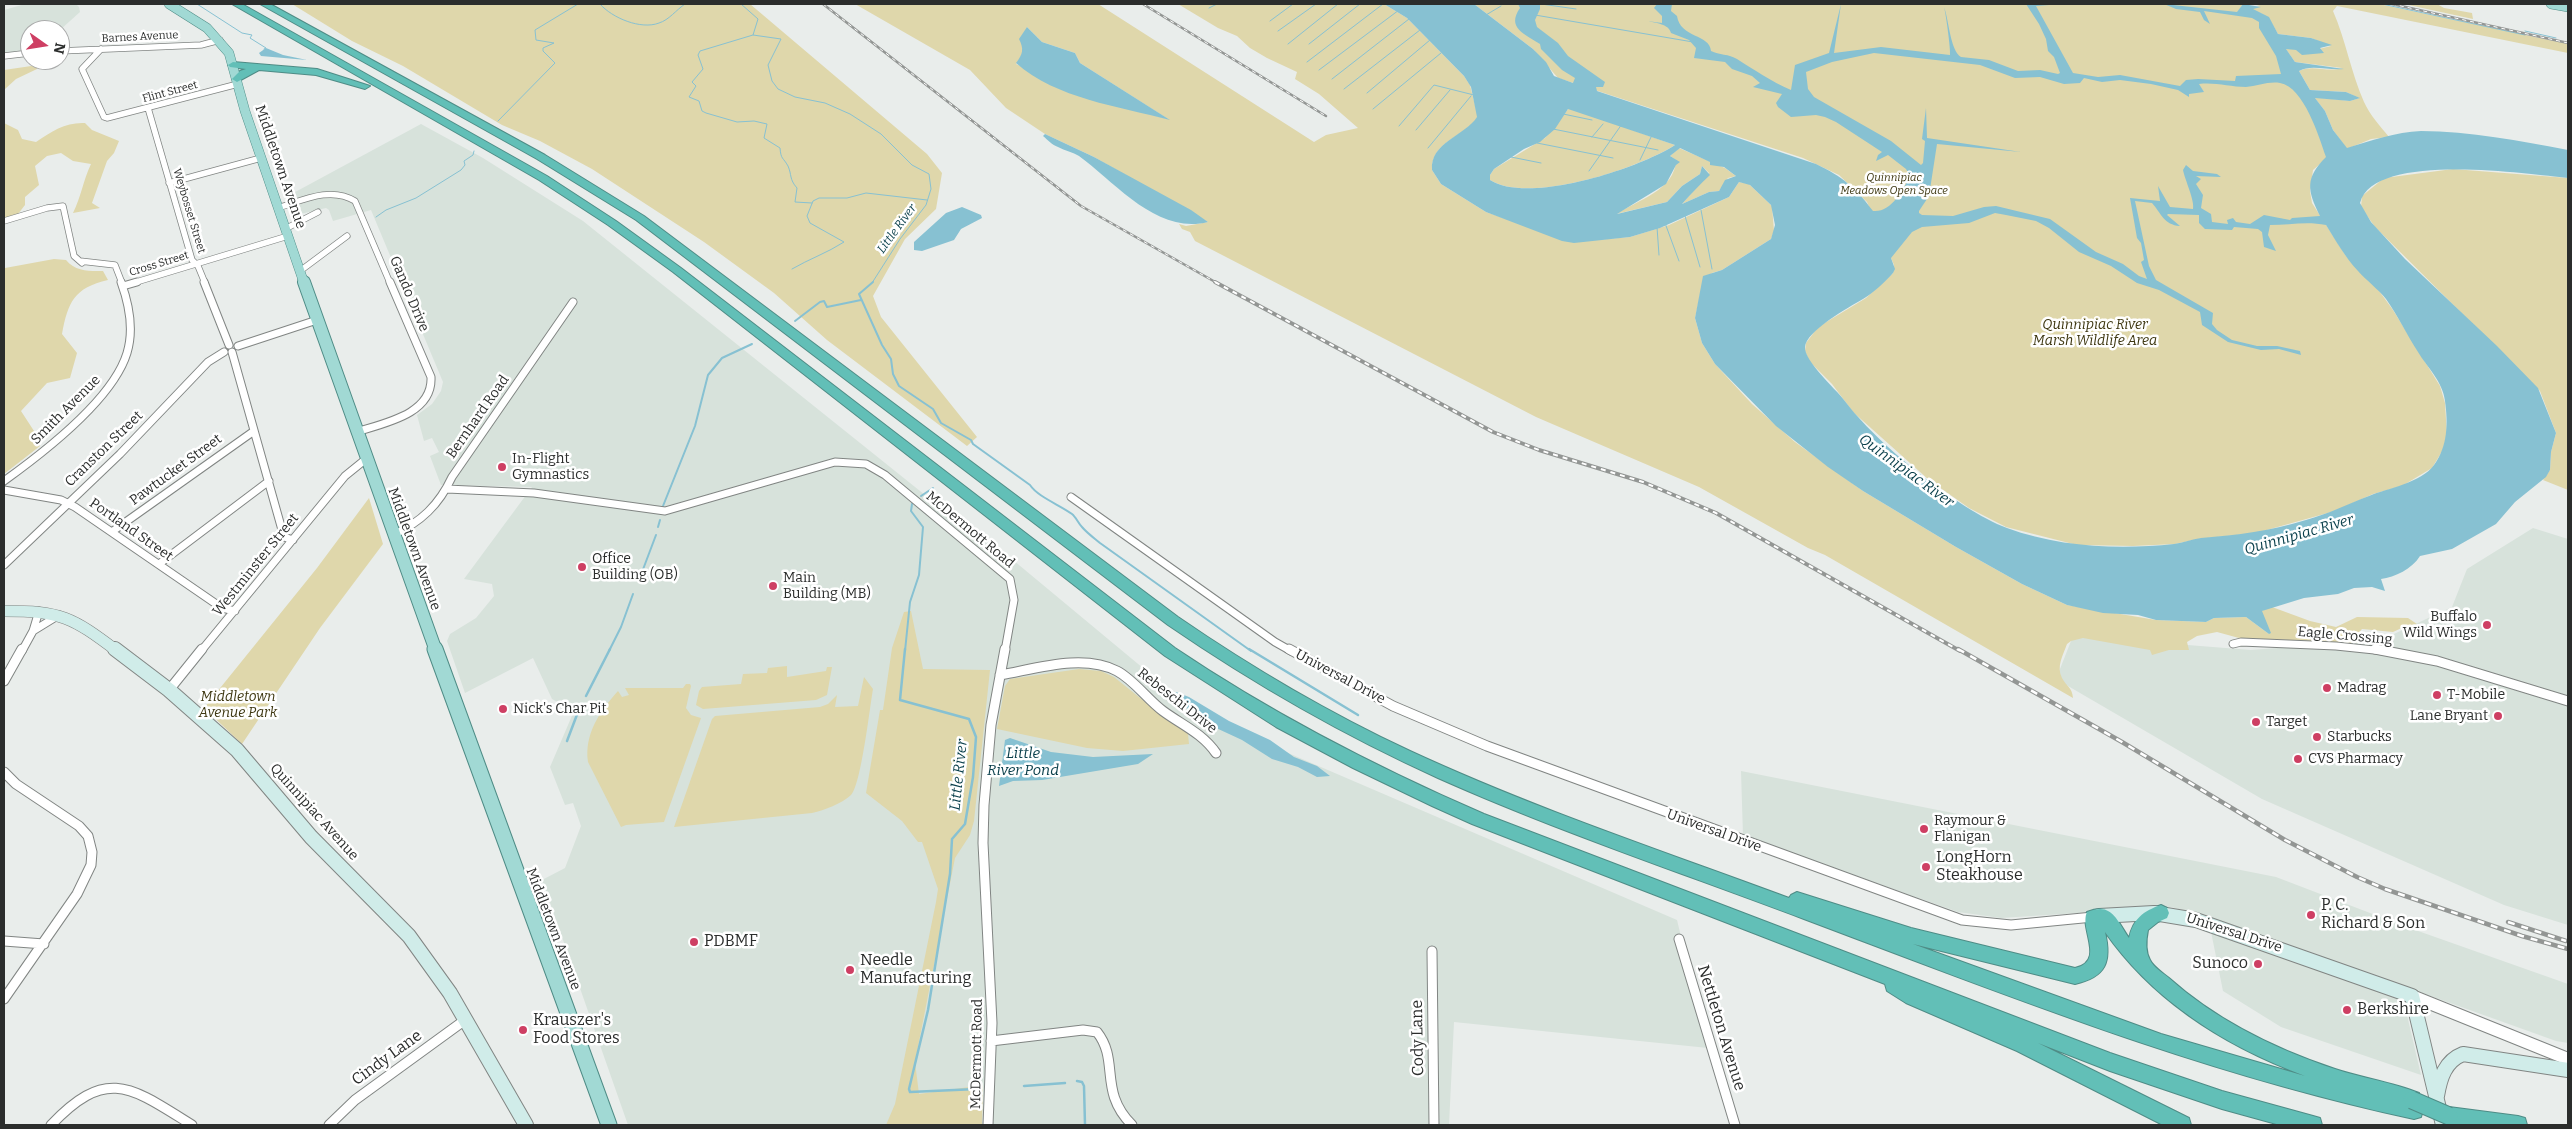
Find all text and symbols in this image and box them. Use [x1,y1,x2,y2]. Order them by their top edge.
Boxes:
north arrow [20,20,70,70]
street label: Barnes Avenue [101,28,179,46]
text: N [50,41,69,55]
street label: Flint Street [141,78,199,106]
street label: Middletown Avenue [251,103,309,231]
street label: Weybosset Street [170,167,208,255]
park label: Quinnipiac Meadows Open Space [1840,171,1948,197]
water label: Little River [874,202,920,256]
street label: Cross Street [128,249,190,279]
street label: Gando Drive [386,254,432,334]
park label: Quinnipiac River Marsh Wildlife Area [2033,317,2157,350]
street label: Smith Avenue [28,372,104,448]
street label: Bernhard Road [443,372,513,462]
street label: Cranston Street [62,408,146,490]
street label: Pawtucket Street [127,431,225,509]
water label: Quinnipiac River [1855,431,1957,511]
place label: In-Flight Gymnastics [512,451,589,484]
marker: In-Flight Gymnastics [496,461,508,473]
street label: Middletown Avenue [384,485,444,613]
street label: McDermott Road [922,488,1018,572]
street label: Portland Street [86,495,176,565]
street label: Westminster Street [210,510,302,620]
water label: Quinnipiac River [2242,511,2356,559]
place label: Office Building (OB) [592,551,678,584]
marker: Office Building (OB) [576,561,588,573]
place label: Main Building (MB) [783,570,871,602]
marker: Main Building (MB) [767,580,779,592]
place label: Buffalo Wild Wings [2403,609,2477,642]
marker: Buffalo Wild Wings [2481,619,2493,631]
street label: Eagle Crossing [2297,623,2393,649]
street label: Universal Drive [1292,646,1388,708]
street label: Rebeschi Drive [1134,665,1220,737]
place label: Madrag [2337,680,2386,696]
marker: Madrag [2321,682,2333,694]
place label: T-Mobile [2447,687,2505,703]
park label: Middletown Avenue Park [199,689,277,722]
marker: T-Mobile [2431,689,2443,701]
place label: Nick's Char Pit [513,701,607,717]
marker: Nick's Char Pit [497,703,509,715]
place label: Lane Bryant [2410,708,2488,724]
marker: Lane Bryant [2492,710,2504,722]
place label: Target [2266,714,2307,730]
marker: Target [2250,716,2262,728]
place label: Starbucks [2327,729,2392,745]
marker: Starbucks [2311,731,2323,743]
water label: Little River [946,739,972,811]
water label: Little River Pond [987,745,1059,780]
place label: CVS Pharmacy [2308,751,2403,767]
marker: CVS Pharmacy [2292,753,2304,765]
street label: Quinnipiac Avenue [266,760,362,864]
street label: Universal Drive [1664,806,1764,856]
place label: Raymour & Flanigan [1934,813,2006,846]
marker: Raymour & Flanigan [1918,823,1930,835]
place label: LongHorn Steakhouse [1936,848,2023,886]
marker: LongHorn Steakhouse [1920,861,1932,873]
street label: Middletown Avenue [522,865,584,993]
place label: P. C. Richard & Son [2321,896,2425,934]
marker: P. C. Richard & Son [2305,909,2317,921]
street label: Universal Drive [2184,910,2284,956]
place label: PDBMF [704,932,758,952]
marker: PDBMF [688,936,700,948]
place label: Needle Manufacturing [860,951,971,989]
place label: Sunoco [2192,954,2248,974]
marker: Sunoco [2252,958,2264,970]
street label: Nettleton Avenue [1693,963,1749,1093]
marker: Needle Manufacturing [844,964,856,976]
street label: McDermott Road [968,999,986,1109]
street label: Cody Lane [1408,1000,1428,1076]
place label: Berkshire [2357,1000,2429,1020]
marker: Berkshire [2341,1004,2353,1016]
place label: Krauszer's Food Stores [533,1011,620,1049]
marker: Krauszer's Food Stores [517,1024,529,1036]
street label: Cindy Lane [348,1026,426,1090]

